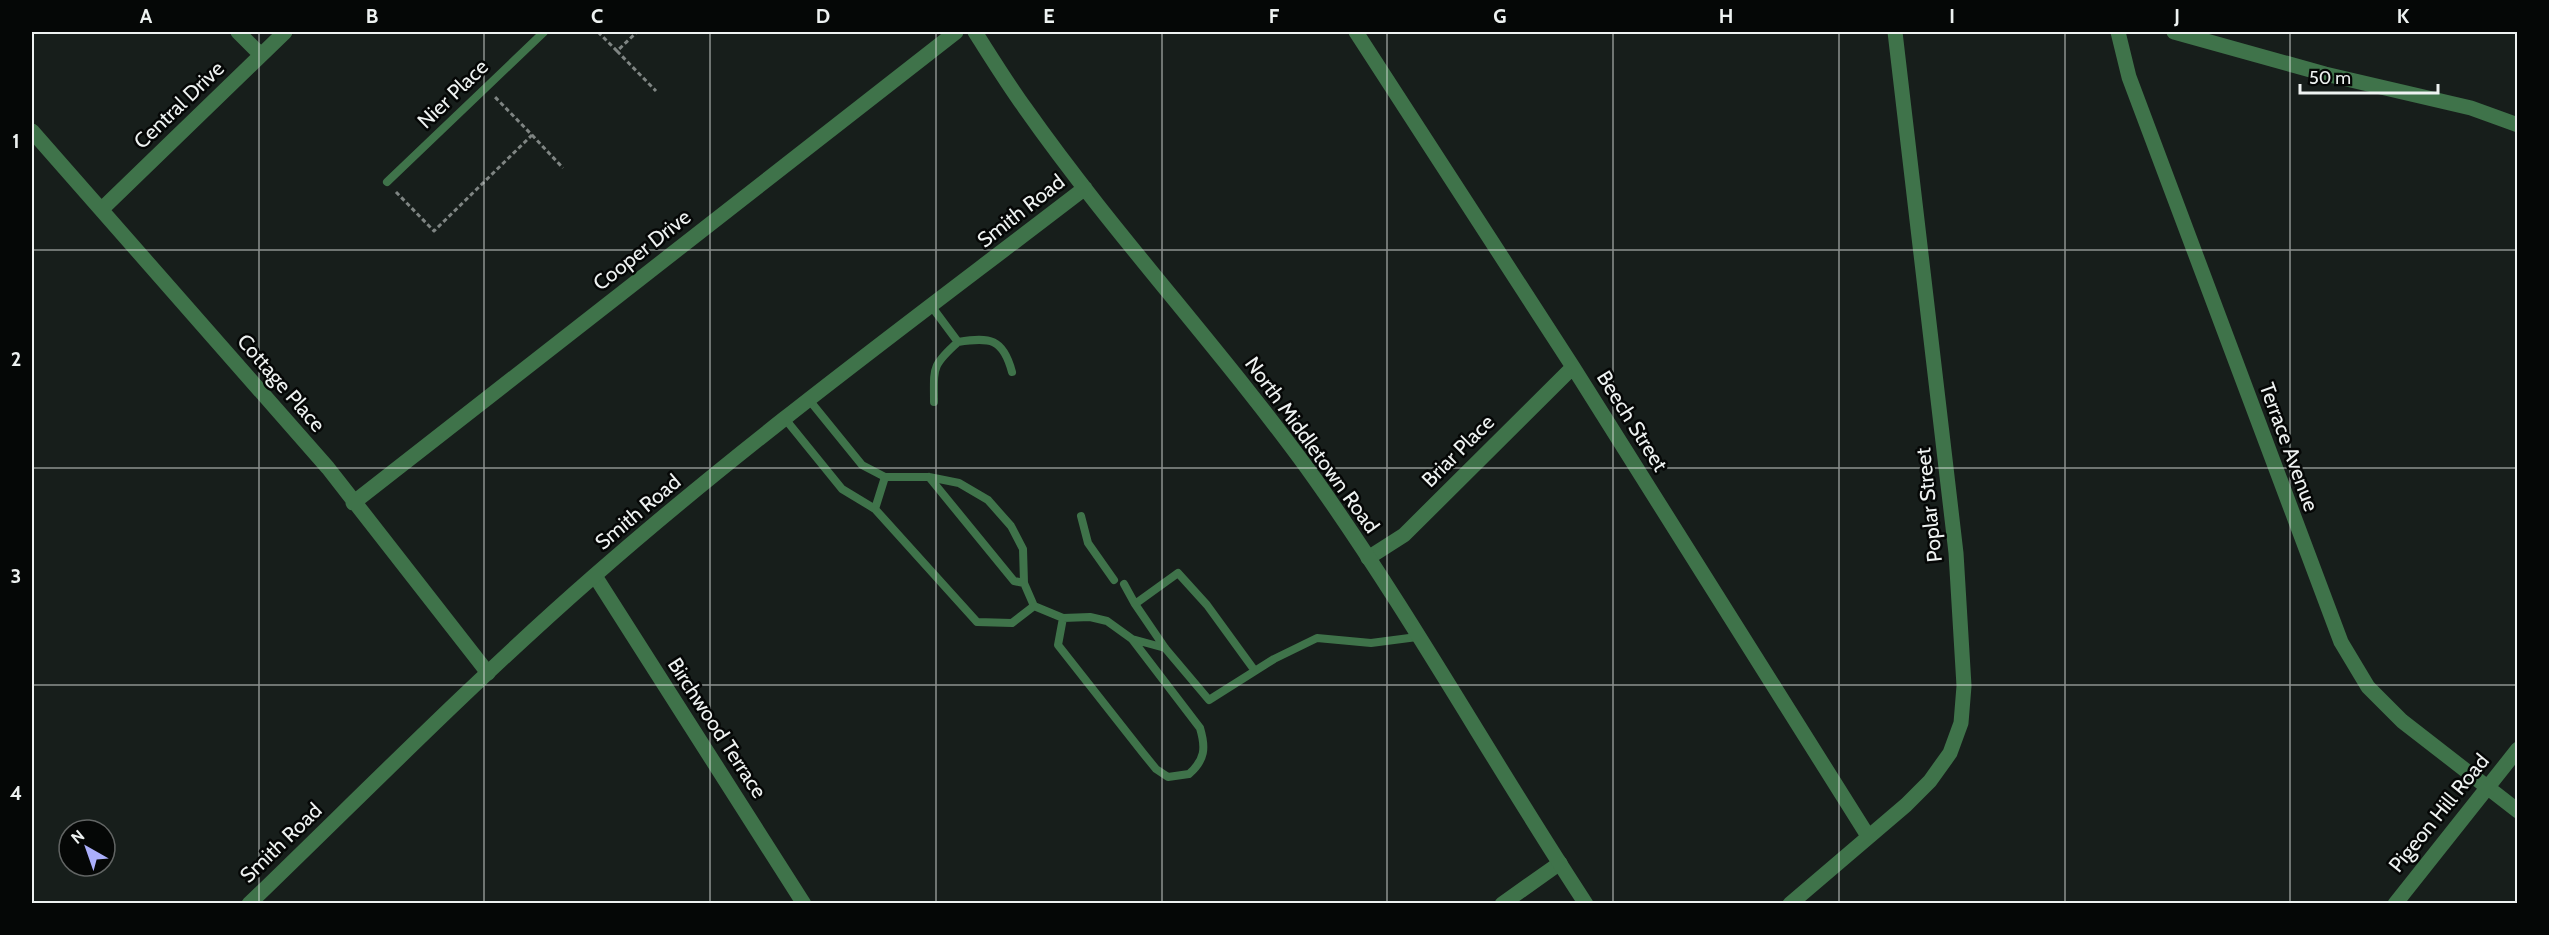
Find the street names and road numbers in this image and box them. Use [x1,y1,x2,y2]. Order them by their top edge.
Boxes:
street label: Nier Place [412,54,493,133]
street label: Central Drive [128,55,229,154]
street label: Smith Road [972,169,1069,252]
street label: Cooper Drive [588,204,696,295]
street label: Cottage Place [232,329,331,437]
street label: North Middletown Road [1240,352,1385,538]
street label: Beech Street [1592,366,1673,476]
street label: Terrace Avenue [2255,379,2324,515]
street label: Briar Place [1416,409,1499,492]
street label: Poplar Street [1910,446,1947,564]
street label: Smith Road [590,469,685,555]
street label: Birchwood Terrace [663,653,772,803]
street label: Pigeon Hill Road [2383,749,2494,877]
street label: Smith Road [235,798,327,888]

